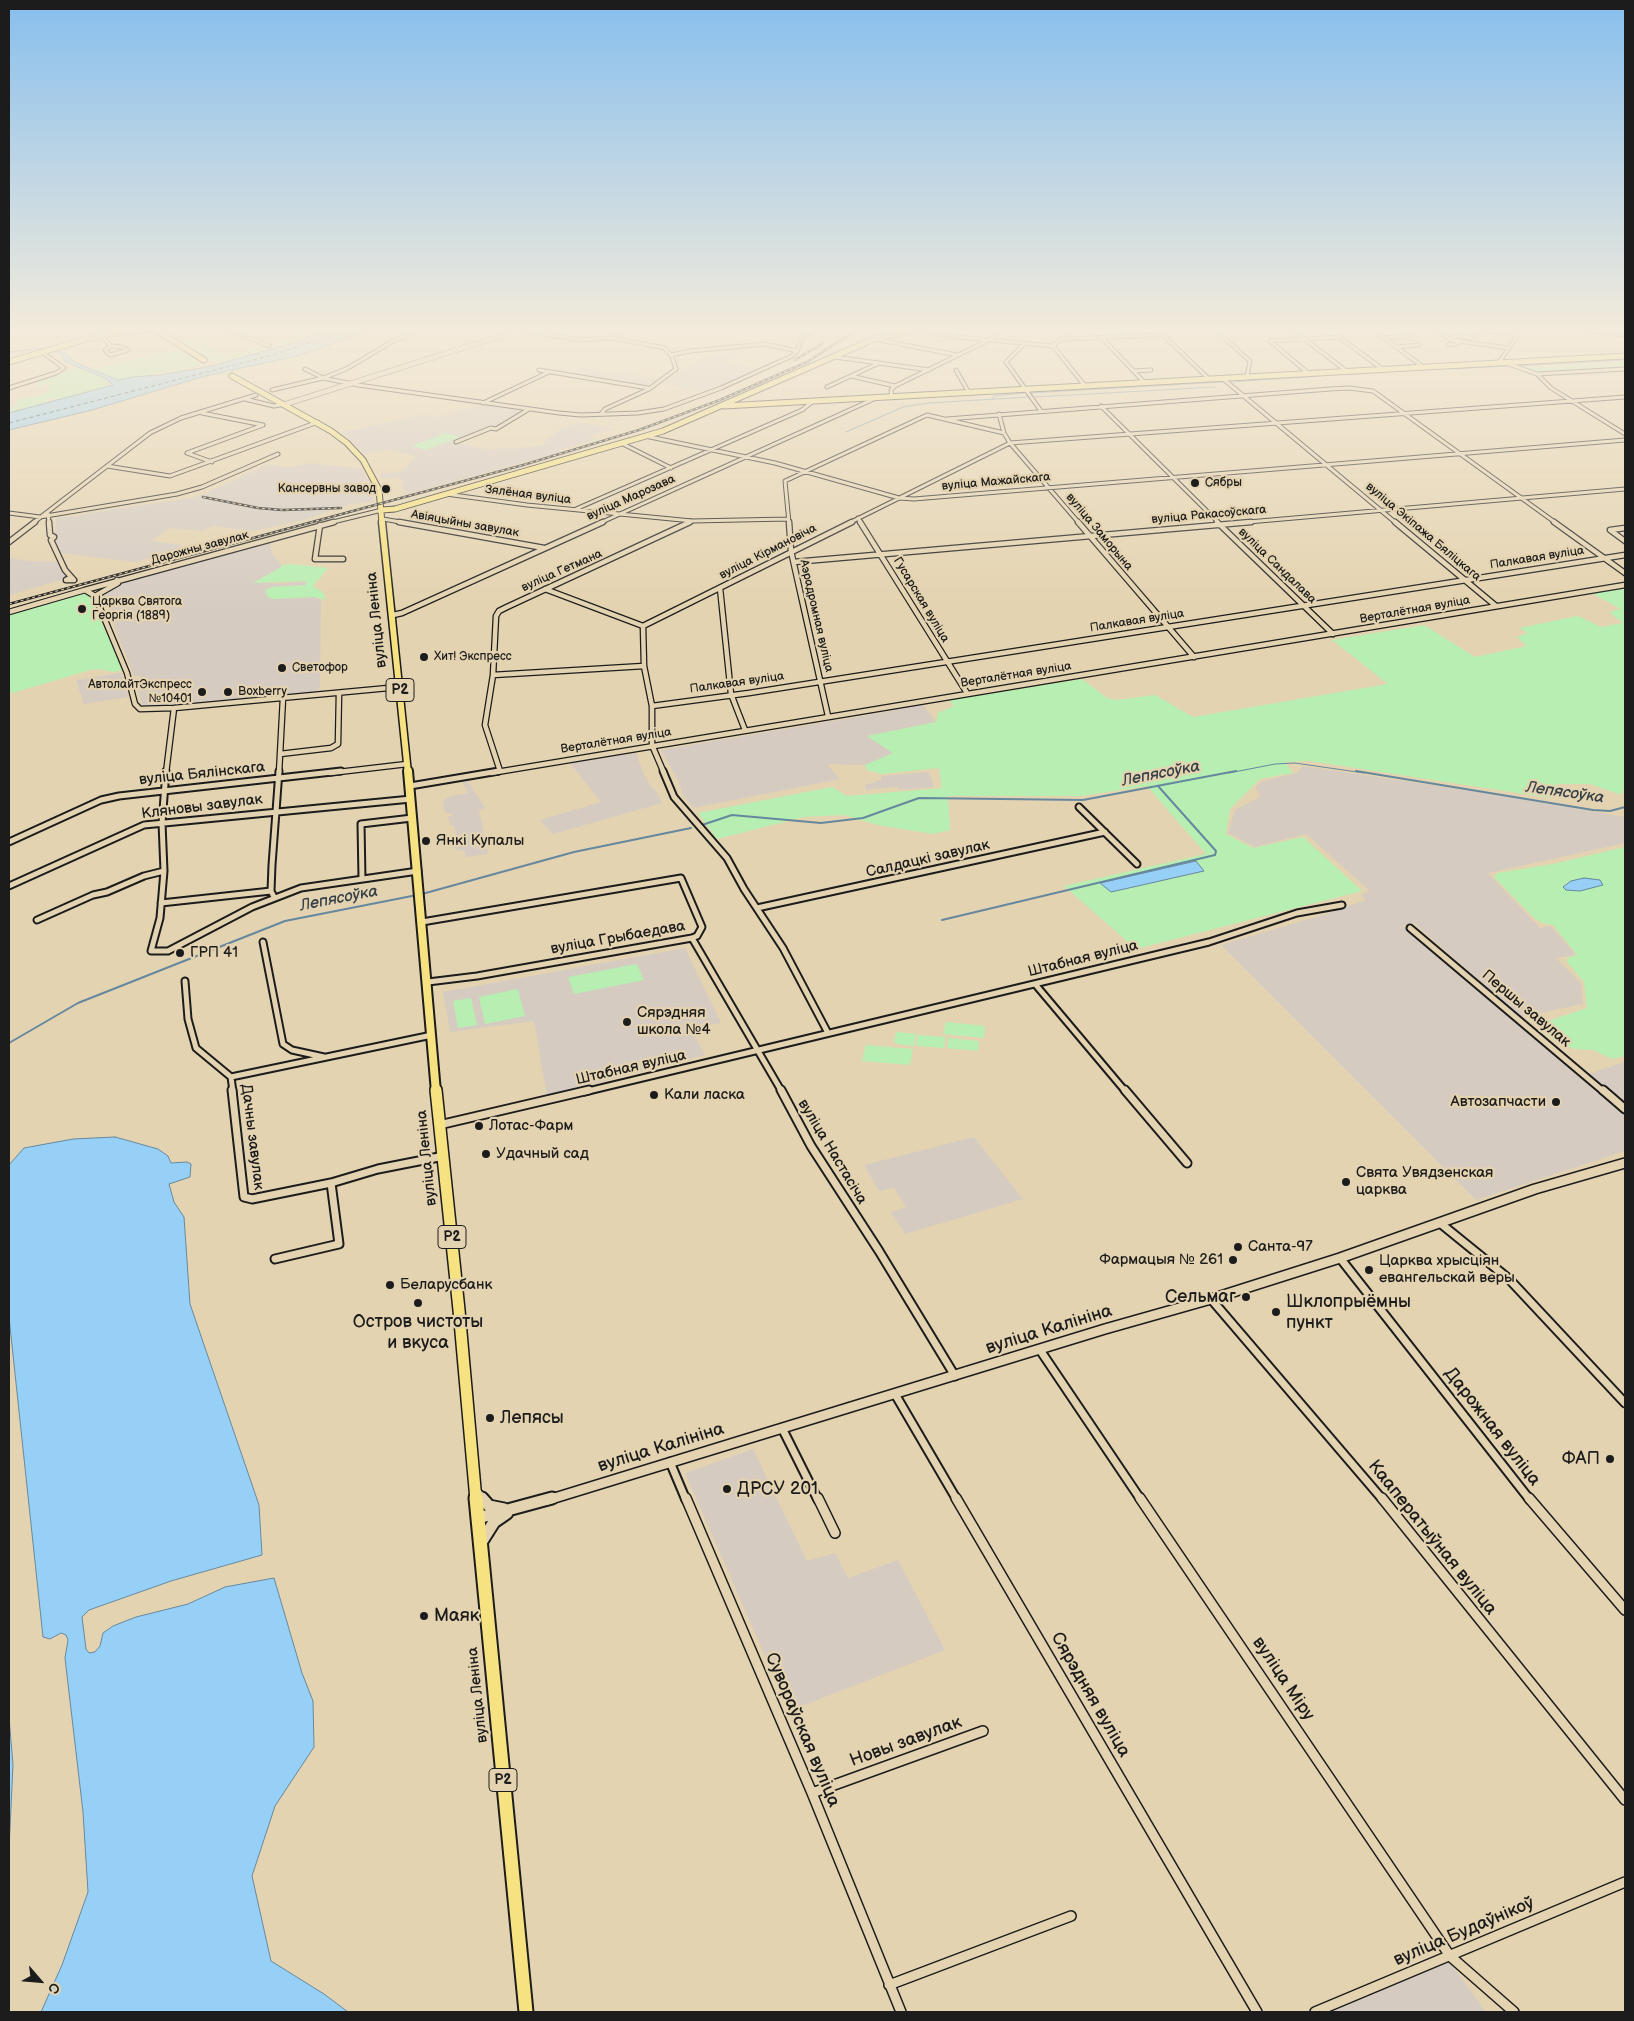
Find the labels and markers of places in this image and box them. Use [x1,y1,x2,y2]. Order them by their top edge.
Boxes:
place label: Сябры [1205,476,1242,490]
marker: Сябры [1189,477,1201,489]
place label: Кансервны завод [278,482,376,496]
marker: Кансервны завод [380,483,392,495]
place label: Царква Святога Георгія (1889) [92,595,182,623]
marker: Царква Святога Георгія (1889) [76,603,88,615]
place label: Хит! Экспресс [434,650,512,664]
marker: Хит! Экспресс [418,651,430,663]
place label: Светофор [292,661,348,675]
marker: Светофор [276,662,288,674]
place label: АвтолайтЭкспресс №10401 [88,678,192,706]
place label: Boxberry [238,685,287,699]
marker: АвтолайтЭкспресс №10401 [196,686,208,698]
marker: Boxberry [222,686,234,698]
place label: Янкі Купалы [436,832,524,850]
marker: Янкі Купалы [420,835,432,847]
place label: ГРП 41 [190,944,238,962]
marker: ГРП 41 [174,947,186,959]
place label: Сярэдняя школа №4 [637,1004,711,1039]
marker: Сярэдняя школа №4 [621,1016,633,1028]
place label: Кали ласка [664,1086,745,1104]
marker: Кали ласка [648,1089,660,1101]
place label: Автозапчасти [1451,1093,1546,1111]
marker: Автозапчасти [1550,1096,1562,1108]
place label: Лотас-Фарм [489,1117,573,1135]
marker: Лотас-Фарм [473,1120,485,1132]
place label: Удачный сад [496,1145,589,1163]
marker: Удачный сад [480,1148,492,1160]
place label: Свята Увядзенская царква [1356,1164,1493,1199]
marker: Свята Увядзенская царква [1340,1176,1352,1188]
place label: Санта-97 [1248,1238,1313,1256]
marker: Санта-97 [1232,1241,1244,1253]
place label: Фармацыя № 261 [1099,1251,1223,1269]
place label: Царква хрысціян евангельскай веры [1379,1252,1515,1287]
marker: Фармацыя № 261 [1227,1254,1239,1266]
marker: Царква хрысціян евангельскай веры [1363,1264,1375,1276]
place label: Беларусбанк [400,1276,492,1294]
marker: Беларусбанк [384,1279,396,1291]
place label: Сельмаг [1165,1286,1236,1308]
marker: Сельмаг [1240,1291,1252,1303]
place label: Шклопрыёмны пункт [1286,1291,1411,1334]
marker: Остров чистоты и вкуса [412,1297,424,1309]
marker: Шклопрыёмны пункт [1270,1306,1282,1318]
place label: Остров чистоты и вкуса [353,1311,483,1354]
place label: Лепясы [500,1407,564,1429]
marker: Лепясы [484,1412,496,1424]
place label: ФАП [1562,1448,1600,1470]
marker: ФАП [1604,1453,1616,1465]
place label: ДРСУ 201 [737,1478,818,1500]
marker: ДРСУ 201 [721,1483,733,1495]
place label: Маяк [434,1605,479,1627]
marker: Маяк [418,1610,430,1622]

